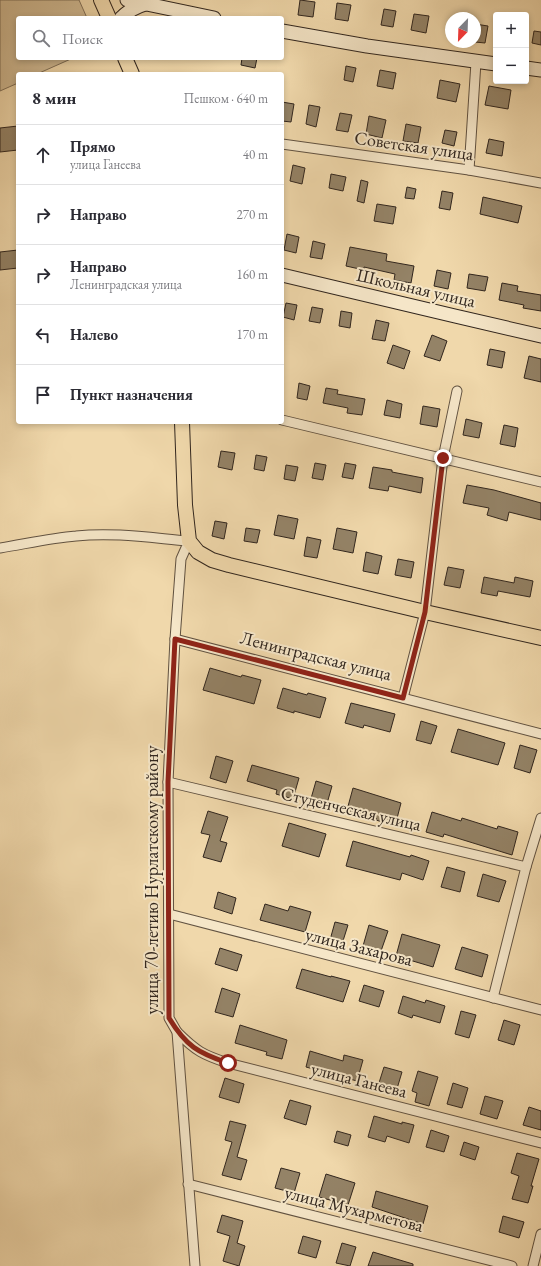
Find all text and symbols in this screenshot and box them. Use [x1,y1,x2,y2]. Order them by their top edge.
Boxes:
north arrow [445,12,481,48]
map controls [493,12,529,84]
button: + [493,12,529,48]
search box [16,16,284,60]
icon: search [30,27,52,49]
text: Поиск [62,29,103,48]
button: − [493,48,529,84]
text: 8 мин [32,87,76,109]
text: Пешком · 640 m [184,90,268,107]
street label: Советская улица [353,126,476,165]
text: Прямо [70,137,115,156]
icon: ahead [32,144,54,166]
text: 40 m [243,146,268,163]
text: улица Ганеева [70,156,141,173]
icon: right [32,204,54,226]
text: Направо [70,205,127,224]
text: 270 m [237,206,268,223]
text: Направо [70,257,127,276]
street label: Школьная улица [354,263,479,313]
icon: right [32,264,54,286]
text: 160 m [237,266,268,283]
text: Ленинградская улица [70,276,182,293]
icon: left [32,324,54,346]
text: Налево [70,325,118,344]
text: 170 m [237,326,268,343]
icon: arrive [32,384,54,406]
text: Пункт назначения [70,385,193,404]
route end [434,449,452,467]
street label: Ленинградская улица [238,626,395,686]
street label: улица 70-летию Нурлатскому району [140,745,163,1015]
street label: Студенческая улица [279,781,424,836]
street label: улица Захарова [303,922,416,971]
route start [219,1054,237,1072]
street label: улица Ганеева [309,1056,410,1103]
street label: улица Мухарметова [282,1180,427,1237]

